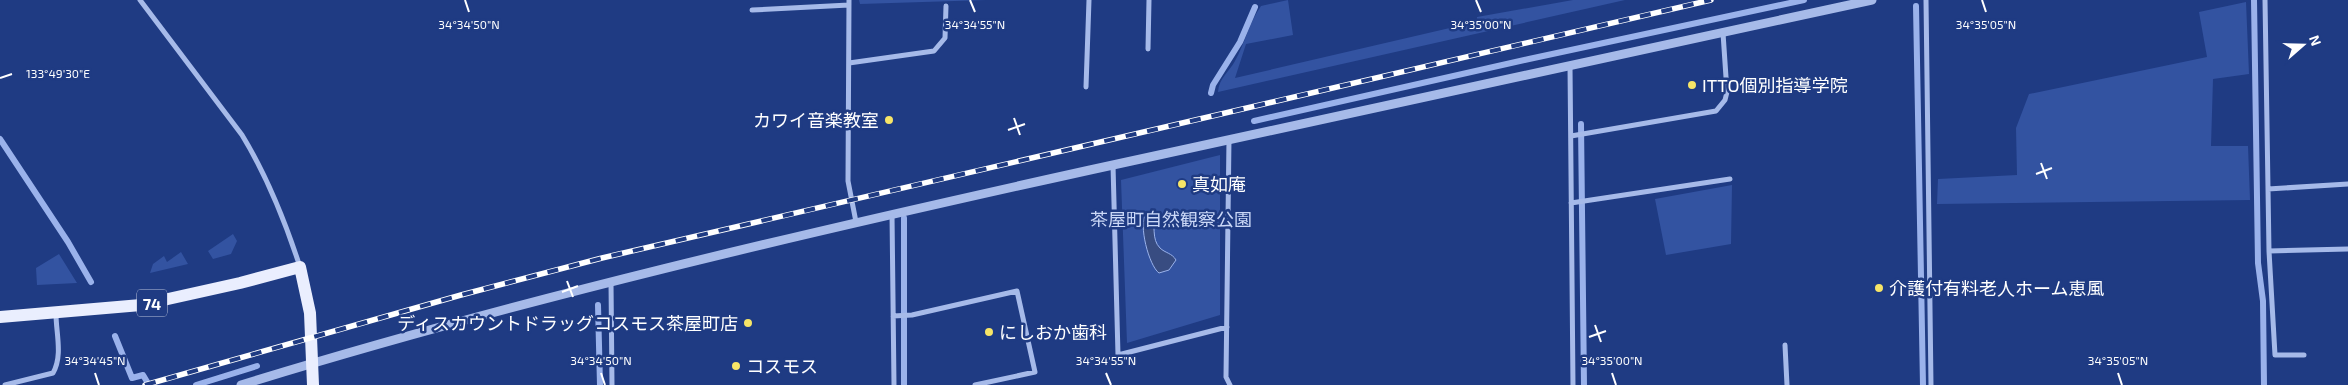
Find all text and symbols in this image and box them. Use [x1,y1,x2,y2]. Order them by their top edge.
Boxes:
text: 34°34'50"N [438,17,500,31]
text: 34°34'55"N [945,17,1005,31]
text: 34°35'00"N [1450,17,1512,31]
text: 34°35'05"N [1956,17,2016,31]
north arrow [2278,20,2328,70]
text: N [2306,33,2325,48]
text: 133°49'30"E [26,66,90,80]
place label: ITTO個別指導学院 [1702,74,1847,96]
marker: ITTO個別指導学院 [1686,79,1698,91]
place label: カワイ音楽教室 [753,109,879,131]
marker: カワイ音楽教室 [883,114,895,126]
place label: 真如庵 [1192,173,1246,195]
marker: 真如庵 [1176,178,1188,190]
park label: 茶屋町自然観察公園 [1090,208,1252,230]
place label: 介護付有料老人ホーム恵風 [1889,277,2104,299]
marker: 介護付有料老人ホーム恵風 [1873,282,1885,294]
road number: 74 [137,290,167,316]
place label: ディスカウントドラッグコスモス茶屋町店 [397,312,738,334]
marker: ディスカウントドラッグコスモス茶屋町店 [742,317,754,329]
place label: にしおか歯科 [999,321,1107,343]
marker: にしおか歯科 [983,326,995,338]
text: 34°34'45"N [64,353,126,367]
text: 34°34'50"N [570,353,632,367]
text: 34°34'55"N [1076,353,1136,367]
text: 34°35'00"N [1581,353,1643,367]
text: 34°35'05"N [2088,353,2148,367]
place label: コスモス [746,355,818,377]
marker: コスモス [730,360,742,372]

